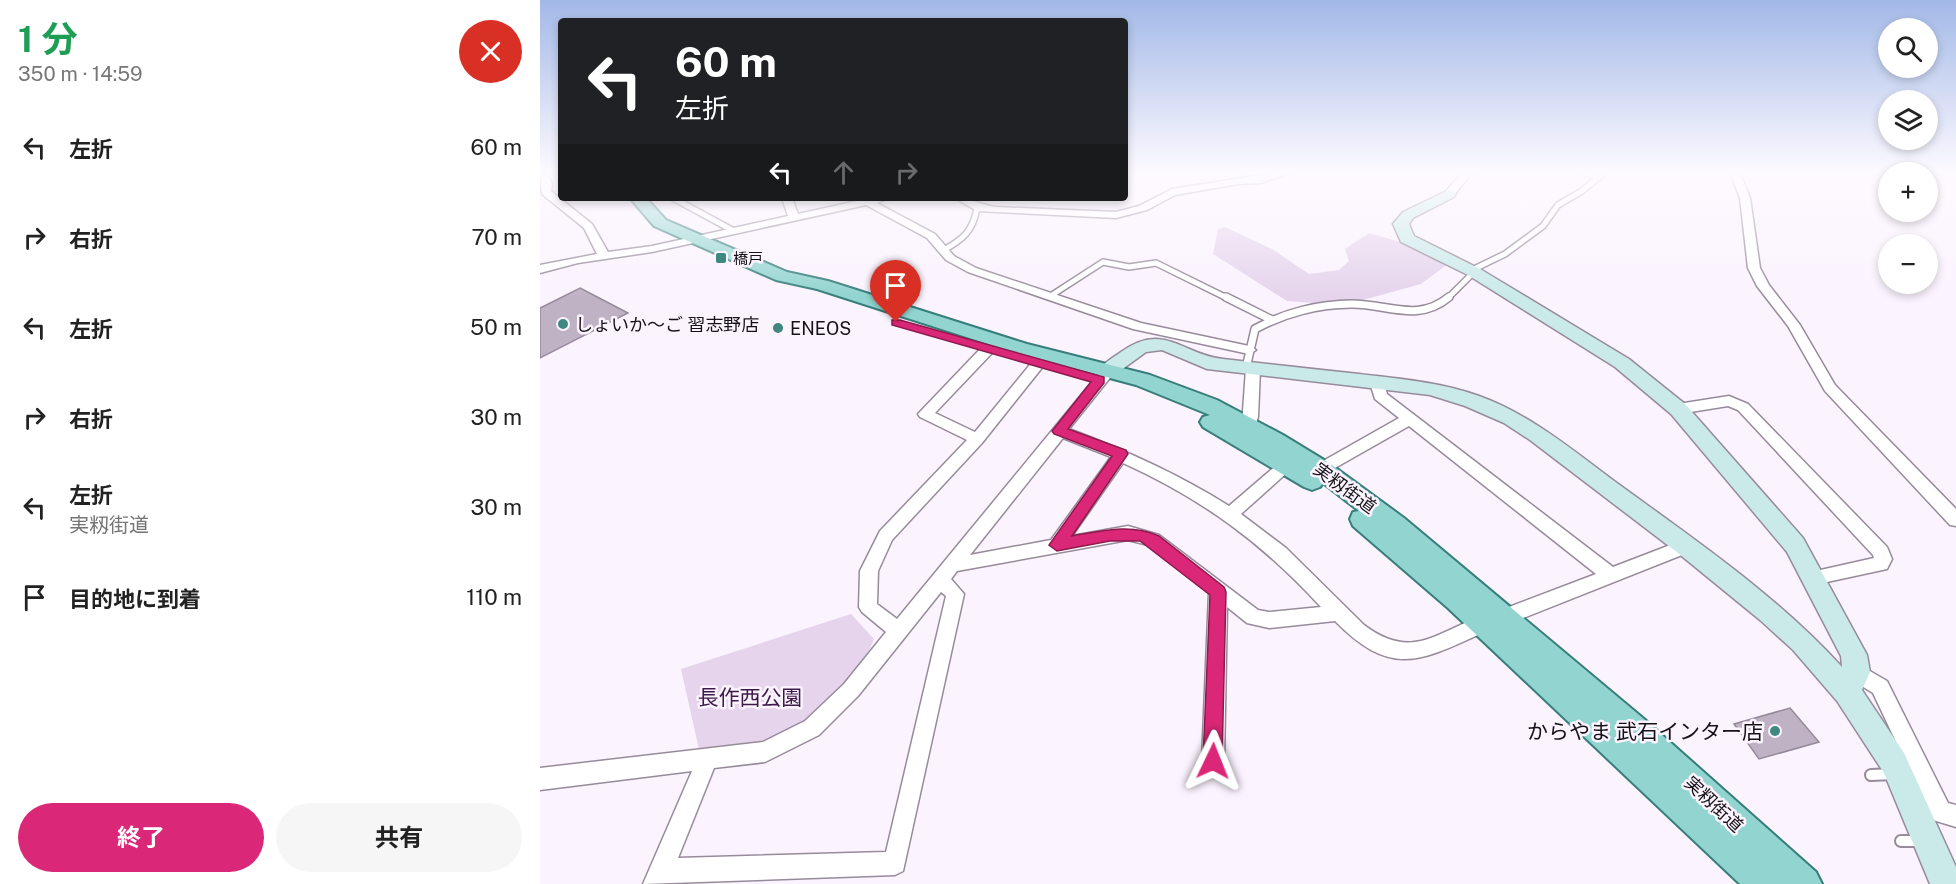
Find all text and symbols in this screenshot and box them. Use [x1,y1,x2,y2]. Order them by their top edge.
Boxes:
text: 1 分 [18,18,78,60]
map controls [1878,18,1938,294]
button: search [1878,18,1938,78]
button: close [459,20,522,83]
text: 60 m [675,37,777,86]
icon: left [576,42,654,120]
text: 350 m · 14:59 [18,62,143,86]
button: layers [1878,90,1938,150]
text: 左折 [675,92,729,124]
icon: left [18,131,51,164]
text: 60 m [471,134,522,160]
text: 左折 [69,136,113,162]
icon: left [764,156,797,189]
icon: ahead [827,156,860,189]
icon: right [890,156,923,189]
button: + [1878,162,1938,222]
icon: right [18,221,51,254]
text: 70 m [471,224,522,250]
text: 右折 [69,226,113,252]
button: − [1878,234,1938,294]
place label: 橋戸 [733,250,763,267]
marker: 橋戸 [714,251,728,265]
pin [870,260,921,322]
icon: arrive [879,269,912,302]
icon: left [18,311,51,344]
text: 50 m [470,314,522,340]
place label: しょいか～ご 習志野店 [575,314,759,335]
text: 左折 [69,316,113,342]
marker: しょいか～ご 習志野店 [556,317,570,331]
place label: ENEOS [790,318,851,339]
marker: ENEOS [771,321,785,335]
icon: right [18,401,51,434]
text: 30 m [470,404,522,430]
text: 右折 [69,406,113,432]
street label: 実籾街道 [1310,458,1380,518]
text: 左折 [69,482,113,508]
icon: left [18,491,51,524]
text: 30 m [470,494,522,520]
text: 実籾街道 [69,513,149,537]
icon: arrive [18,581,51,614]
text: 110 m [466,584,522,610]
text: 目的地に到着 [69,586,201,612]
park label: 長作西公園 [698,685,803,710]
place label: からやま 武石インター店 [1527,719,1763,744]
marker: からやま 武石インター店 [1768,724,1782,738]
position arrow [1181,729,1245,793]
street label: 実籾街道 [1681,772,1747,836]
button: 終了 [18,803,264,872]
button: 共有 [276,803,522,872]

